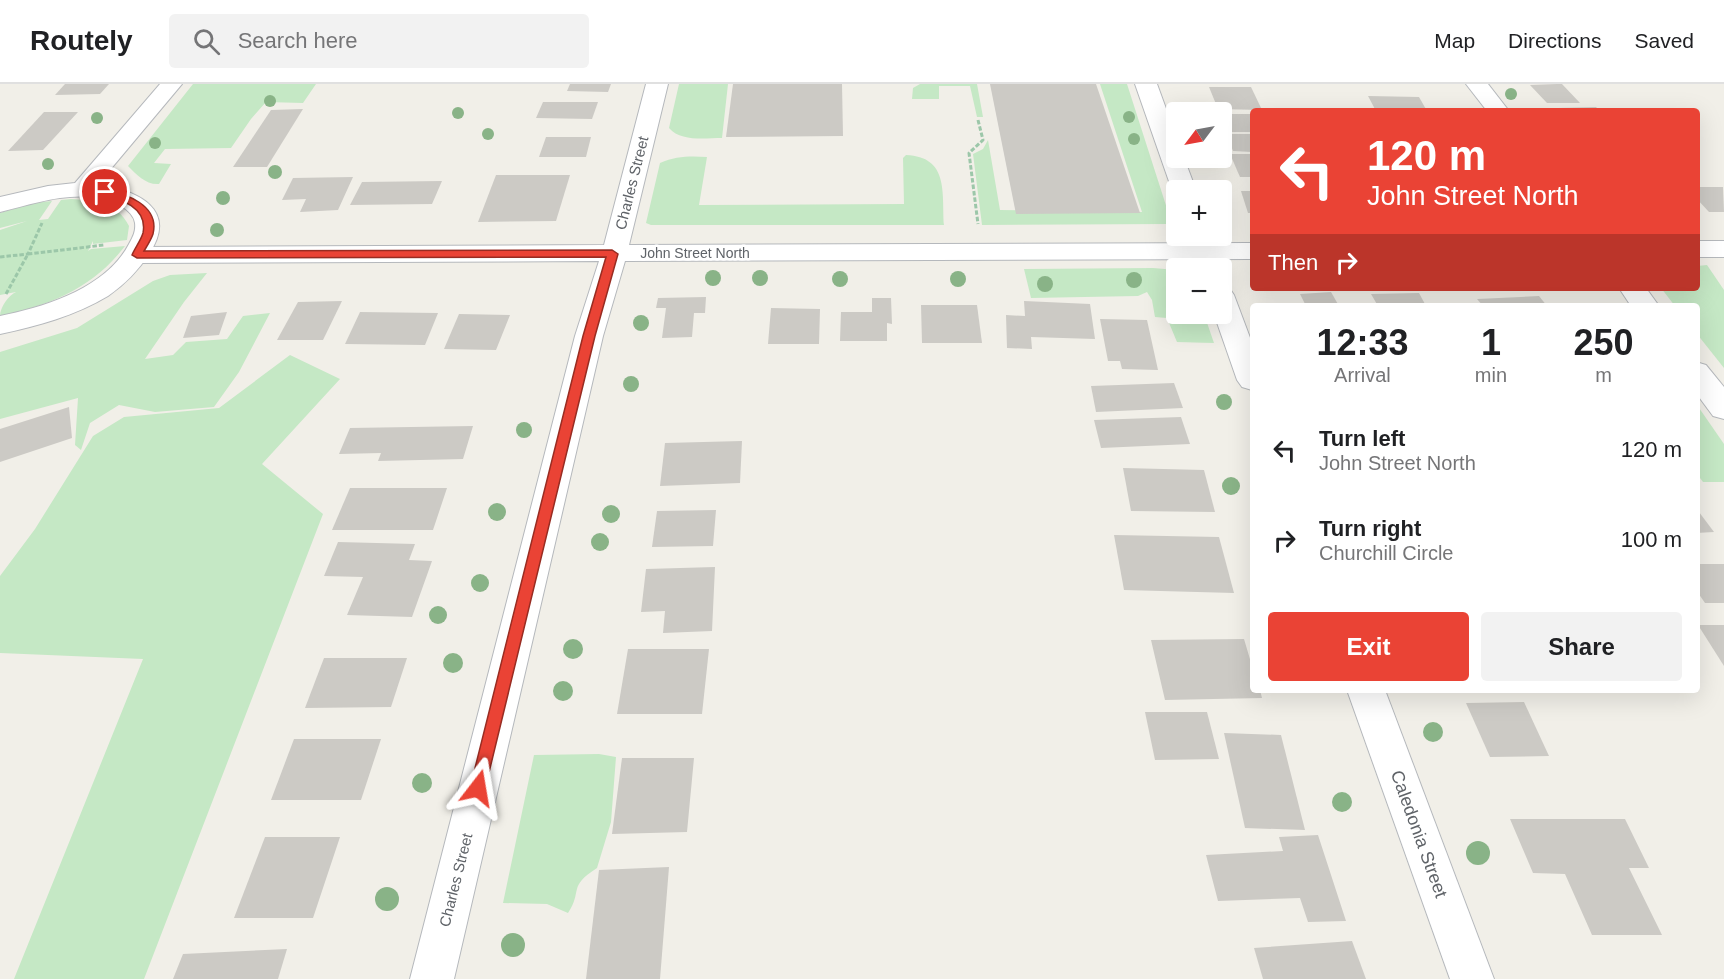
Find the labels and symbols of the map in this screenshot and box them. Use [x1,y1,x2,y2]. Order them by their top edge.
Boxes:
north arrow [1166,102,1232,168]
street label: Charles Street [612,134,652,231]
pin [79,166,130,217]
street label: John Street North [640,245,750,261]
position arrow [446,756,510,820]
street label: Caledonia Street [1387,768,1451,900]
street label: Charles Street [436,831,476,928]

